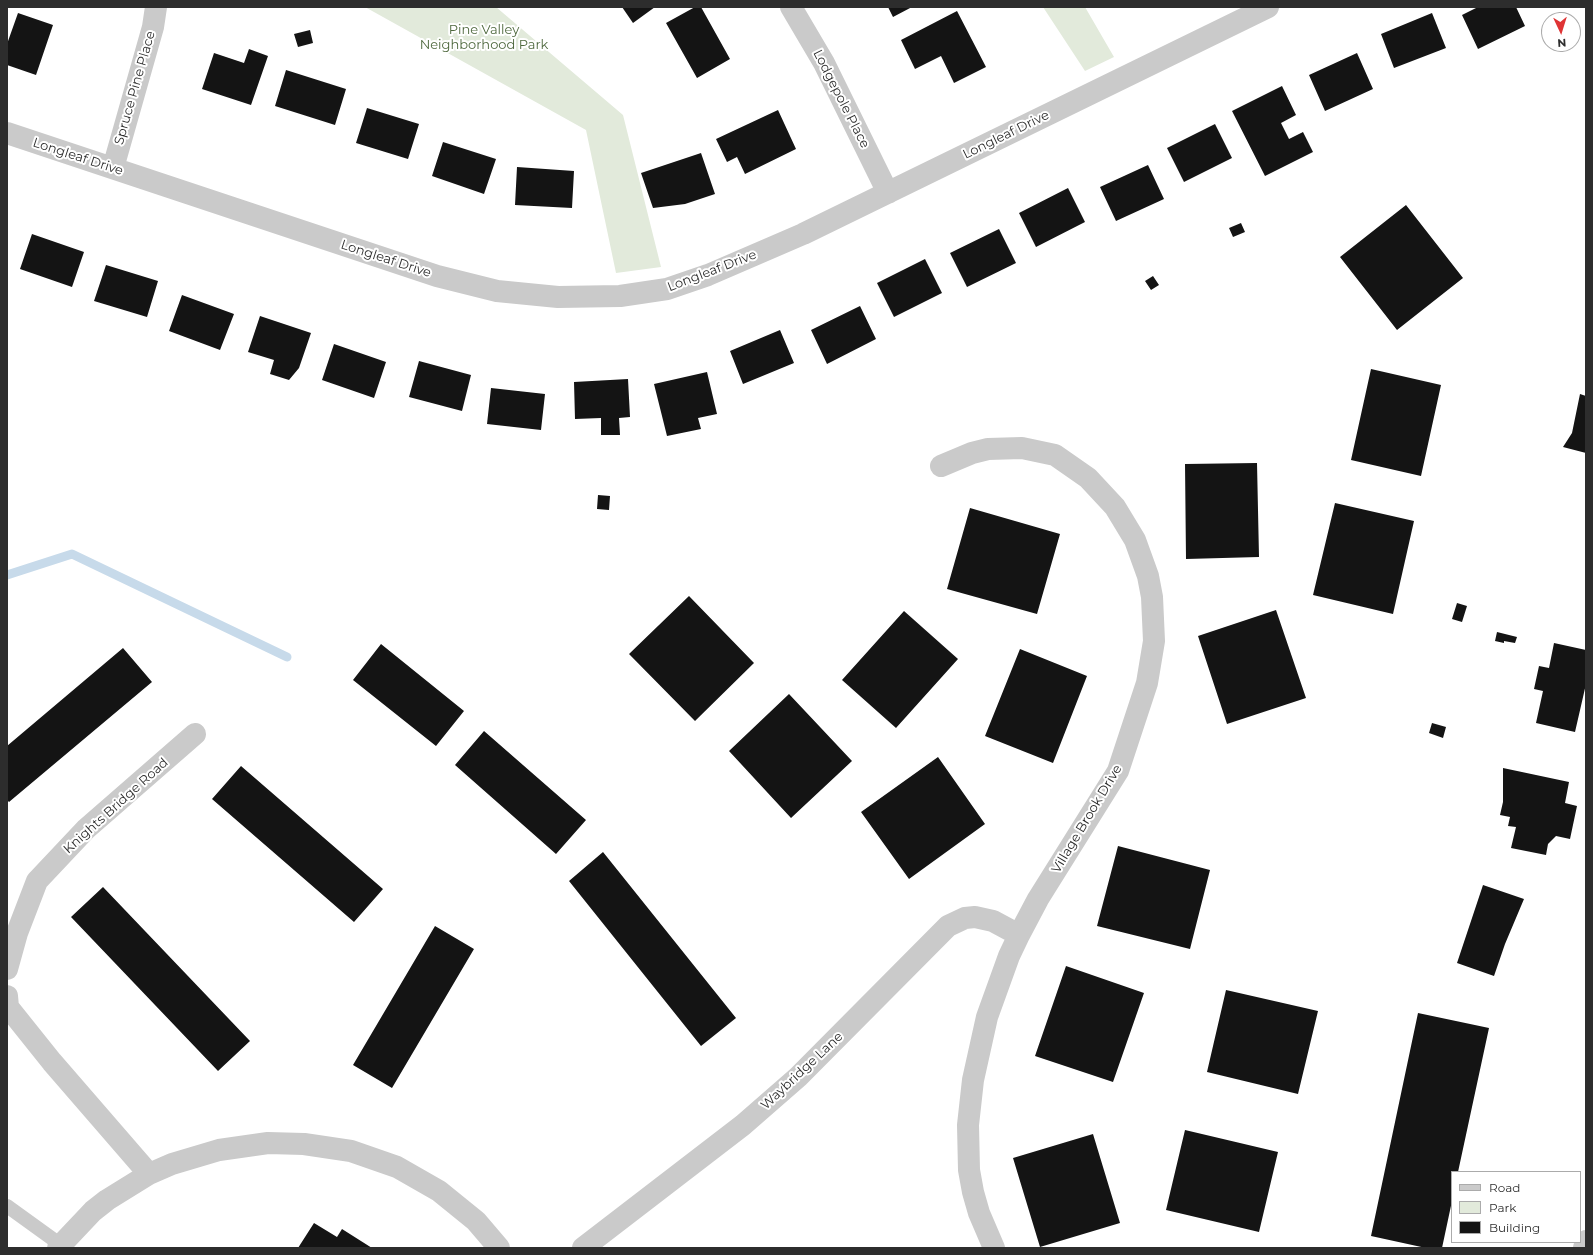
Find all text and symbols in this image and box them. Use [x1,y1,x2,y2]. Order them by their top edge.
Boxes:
north arrow [1541,12,1581,52]
park label: Pine Valley Neighborhood Park [420,22,548,53]
street label: Spruce Pine Place [111,29,159,147]
text: N [1557,36,1567,50]
street label: Lodgepole Place [809,47,873,151]
street label: Longleaf Drive [960,107,1052,163]
street label: Longleaf Drive [31,135,125,179]
street label: Longleaf Drive [339,237,433,281]
street label: Longleaf Drive [665,247,759,295]
street label: Knights Bridge Road [60,755,172,857]
street label: Village Brook Drive [1048,762,1126,876]
street label: Waybridge Lane [758,1029,846,1113]
legend [1451,1171,1581,1243]
text: Road [1489,1180,1520,1195]
text: Park [1489,1200,1516,1215]
text: Building [1489,1220,1540,1235]

